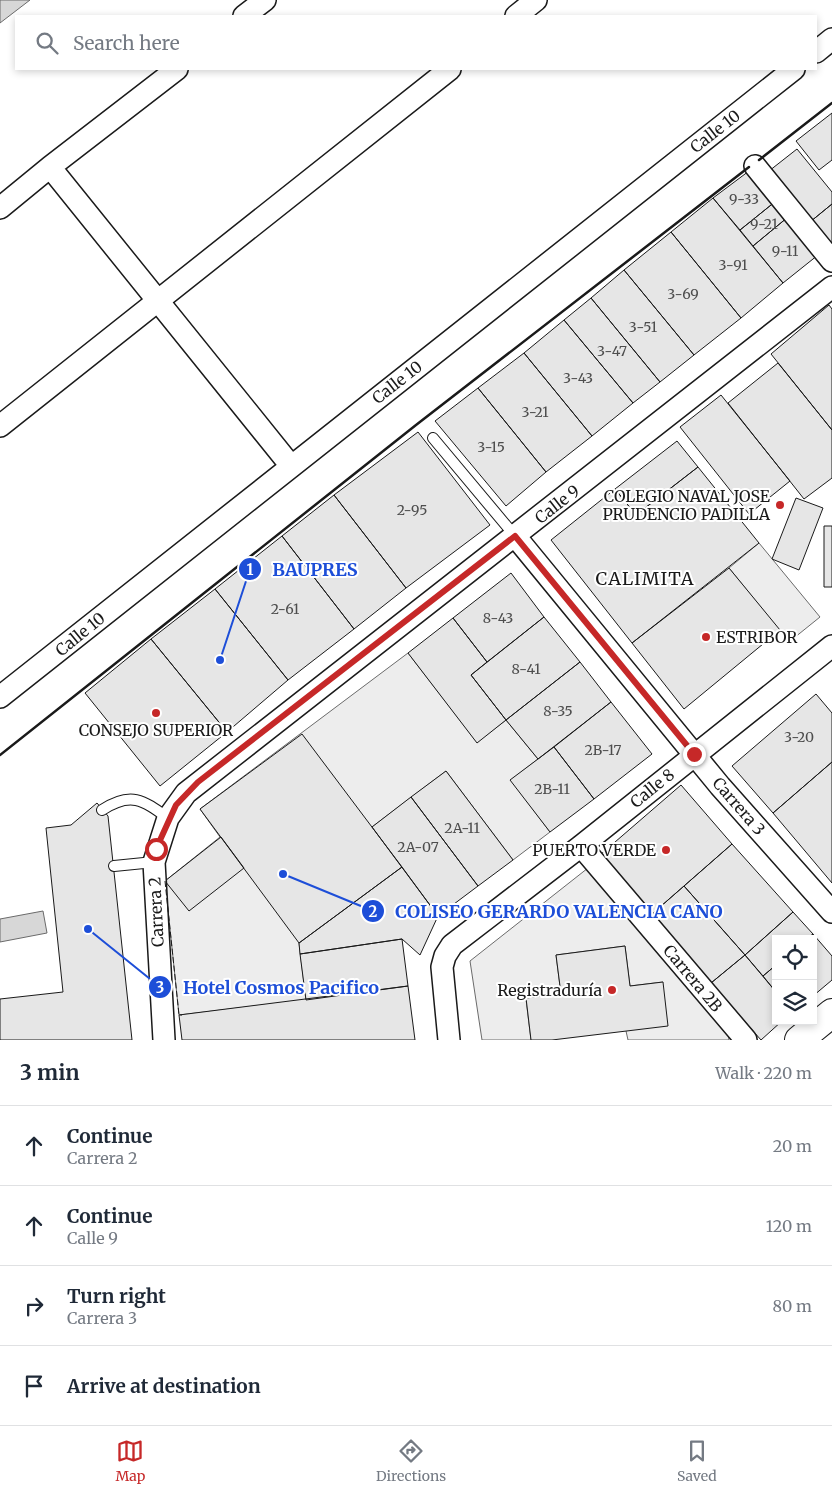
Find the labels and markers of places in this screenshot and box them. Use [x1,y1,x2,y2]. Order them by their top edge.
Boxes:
place label: COLEGIO NAVAL JOSE PRUDENCIO PADILLA [602,486,771,524]
marker: COLEGIO NAVAL JOSE PRUDENCIO PADILLA [774,499,786,511]
callout: BAUPRES [237,553,367,586]
place label: ESTRIBOR [716,627,798,647]
marker: ESTRIBOR [700,631,712,643]
marker: CONSEJO SUPERIOR [150,707,162,719]
place label: CONSEJO SUPERIOR [79,720,234,740]
place label: PUERTO VERDE [532,840,657,860]
marker: PUERTO VERDE [660,844,672,856]
callout: COLISEO GERARDO VALENCIA CANO [360,895,733,928]
callout: Hotel Cosmos Pacifico [148,971,389,1004]
place label: Registraduría [497,980,602,1000]
marker: Registraduría [606,984,618,996]

